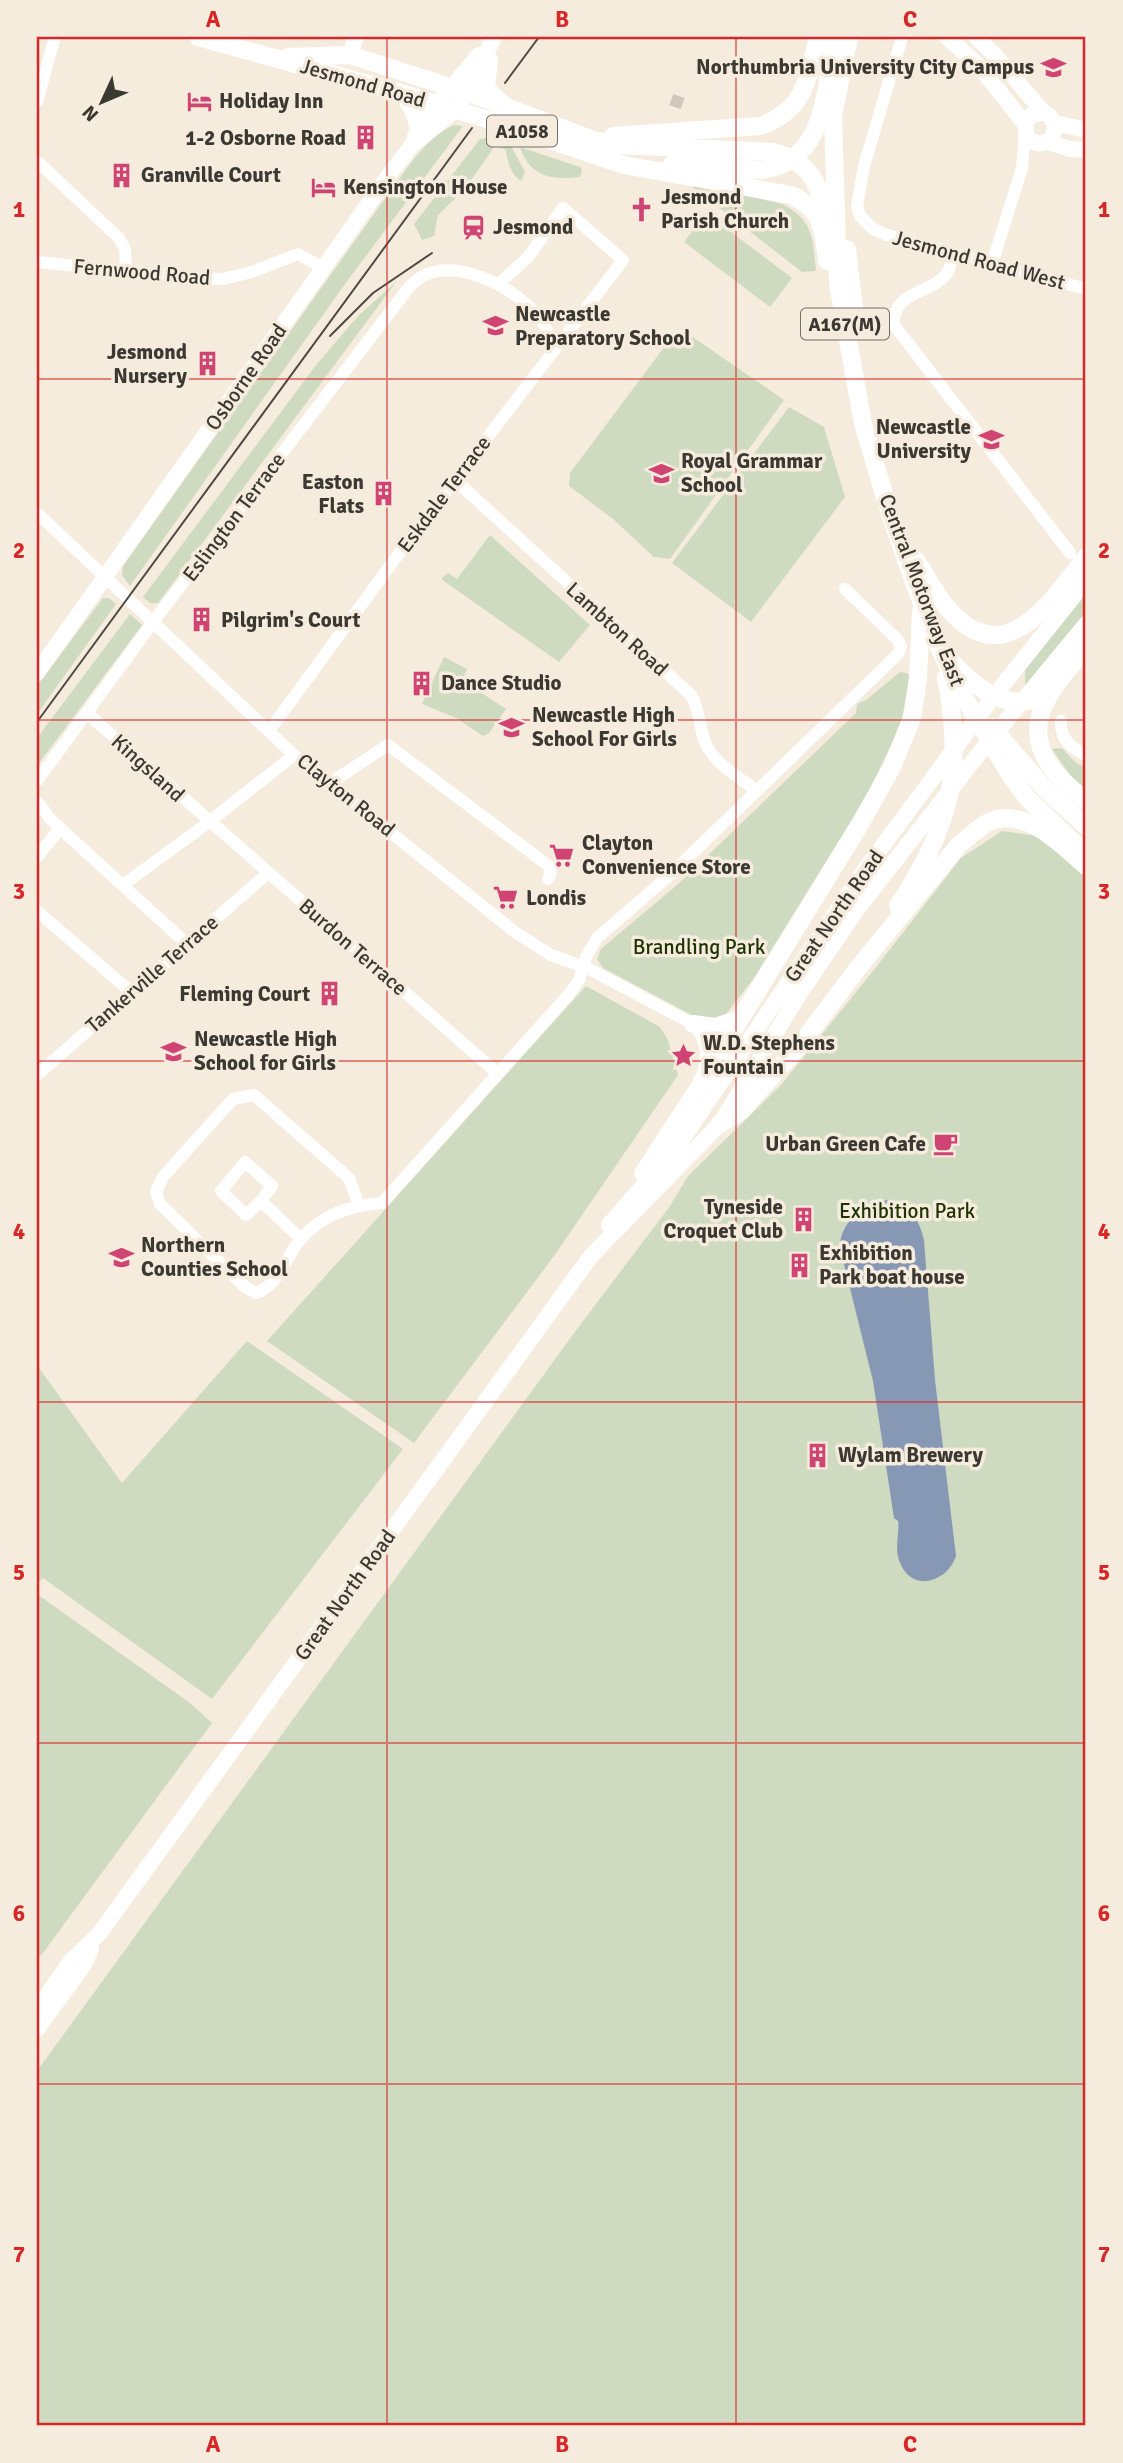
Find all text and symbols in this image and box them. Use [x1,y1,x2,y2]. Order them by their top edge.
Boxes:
text: A [206,5,221,34]
text: B [555,5,569,34]
text: C [903,5,917,34]
street label: Jesmond Road [297,53,429,113]
school or university icon: Northumbria University City Campus [1040,53,1068,81]
place label: Northumbria University City Campus [696,54,1034,80]
north arrow [66,66,136,136]
hotel icon: Holiday Inn [185,87,213,115]
place label: Holiday Inn [219,88,323,114]
text: N [77,100,104,126]
road number: A1058 [487,116,557,146]
building icon: 1-2 Osborne Road [352,124,380,152]
place label: 1-2 Osborne Road [185,125,346,151]
building icon: Granville Court [107,161,135,189]
place label: Granville Court [141,162,281,188]
hotel icon: Kensington House [309,173,337,201]
place label: Kensington House [343,174,508,200]
place label: Jesmond Parish Church [661,184,789,234]
text: 1 [13,195,25,224]
church icon: Jesmond Parish Church [627,195,655,223]
text: 1 [1098,195,1110,224]
station icon: Jesmond [459,213,487,241]
place label: Jesmond [493,214,573,240]
street label: Jesmond Road West [890,224,1068,296]
street label: Fernwood Road [73,253,211,291]
place label: Newcastle Preparatory School [515,301,691,351]
road number: A167(M) [801,308,889,340]
school or university icon: Newcastle Preparatory School [481,312,509,340]
street label: Osborne Road [200,319,292,435]
place label: Jesmond Nursery [107,339,188,389]
building icon: Jesmond Nursery [193,350,221,378]
place label: Newcastle University [876,414,972,464]
school or university icon: Newcastle University [977,425,1005,453]
street label: Eskdale Terrace [392,430,496,558]
street label: Eslington Terrace [177,447,291,587]
place label: Royal Grammar School [681,448,823,498]
school or university icon: Royal Grammar School [647,459,675,487]
place label: Easton Flats [302,469,364,519]
building icon: Easton Flats [370,480,398,508]
street label: Central Motorway East [873,490,971,690]
text: 2 [13,536,25,565]
text: 2 [1098,536,1110,565]
street label: Lambton Road [561,576,673,682]
building icon: Pilgrim's Court [187,606,215,634]
place label: Pilgrim's Court [221,607,360,633]
building icon: Dance Studio [407,669,435,697]
place label: Dance Studio [441,670,562,696]
place label: Newcastle High School For Girls [532,702,677,752]
school or university icon: Newcastle High School For Girls [498,713,526,741]
street label: Kingsland [106,728,190,808]
street label: Clayton Road [292,748,400,842]
place label: Clayton Convenience Store [582,830,751,880]
supermarket icon: Clayton Convenience Store [548,841,576,869]
street label: Great North Road [779,845,889,987]
text: 3 [13,877,25,906]
text: 3 [1098,877,1110,906]
supermarket icon: Londis [492,884,520,912]
place label: Londis [526,885,586,911]
street label: Burdon Terrace [293,893,413,1001]
street label: Tankerville Terrace [80,909,224,1039]
park label: Brandling Park [633,934,766,960]
building icon: Fleming Court [316,980,344,1008]
place label: Fleming Court [179,981,310,1007]
place label: Newcastle High School for Girls [194,1026,337,1076]
place label: W.D. Stephens Fountain [703,1030,835,1080]
school or university icon: Newcastle High School for Girls [160,1037,188,1065]
place icon: W.D. Stephens Fountain [669,1041,697,1069]
cafe icon: Urban Green Cafe [932,1130,960,1158]
place label: Urban Green Cafe [765,1131,926,1157]
place label: Tyneside Croquet Club [664,1194,783,1244]
park label: Exhibition Park [839,1198,975,1224]
building icon: Tyneside Croquet Club [789,1205,817,1233]
text: 4 [13,1217,25,1246]
text: 4 [1098,1217,1110,1246]
place label: Northern Counties School [141,1232,288,1282]
place label: Exhibition Park boat house [819,1240,965,1290]
school or university icon: Northern Counties School [107,1243,135,1271]
building icon: Exhibition Park boat house [785,1251,813,1279]
building icon: Wylam Brewery [804,1441,832,1469]
place label: Wylam Brewery [838,1442,984,1468]
street label: Great North Road [289,1524,401,1666]
text: 5 [13,1558,25,1587]
text: 5 [1098,1558,1110,1587]
text: 6 [13,1899,25,1928]
text: 6 [1098,1899,1110,1928]
text: 7 [13,2240,25,2269]
text: 7 [1098,2240,1110,2269]
text: A [206,2430,221,2459]
text: B [555,2430,569,2459]
text: C [903,2430,917,2459]

